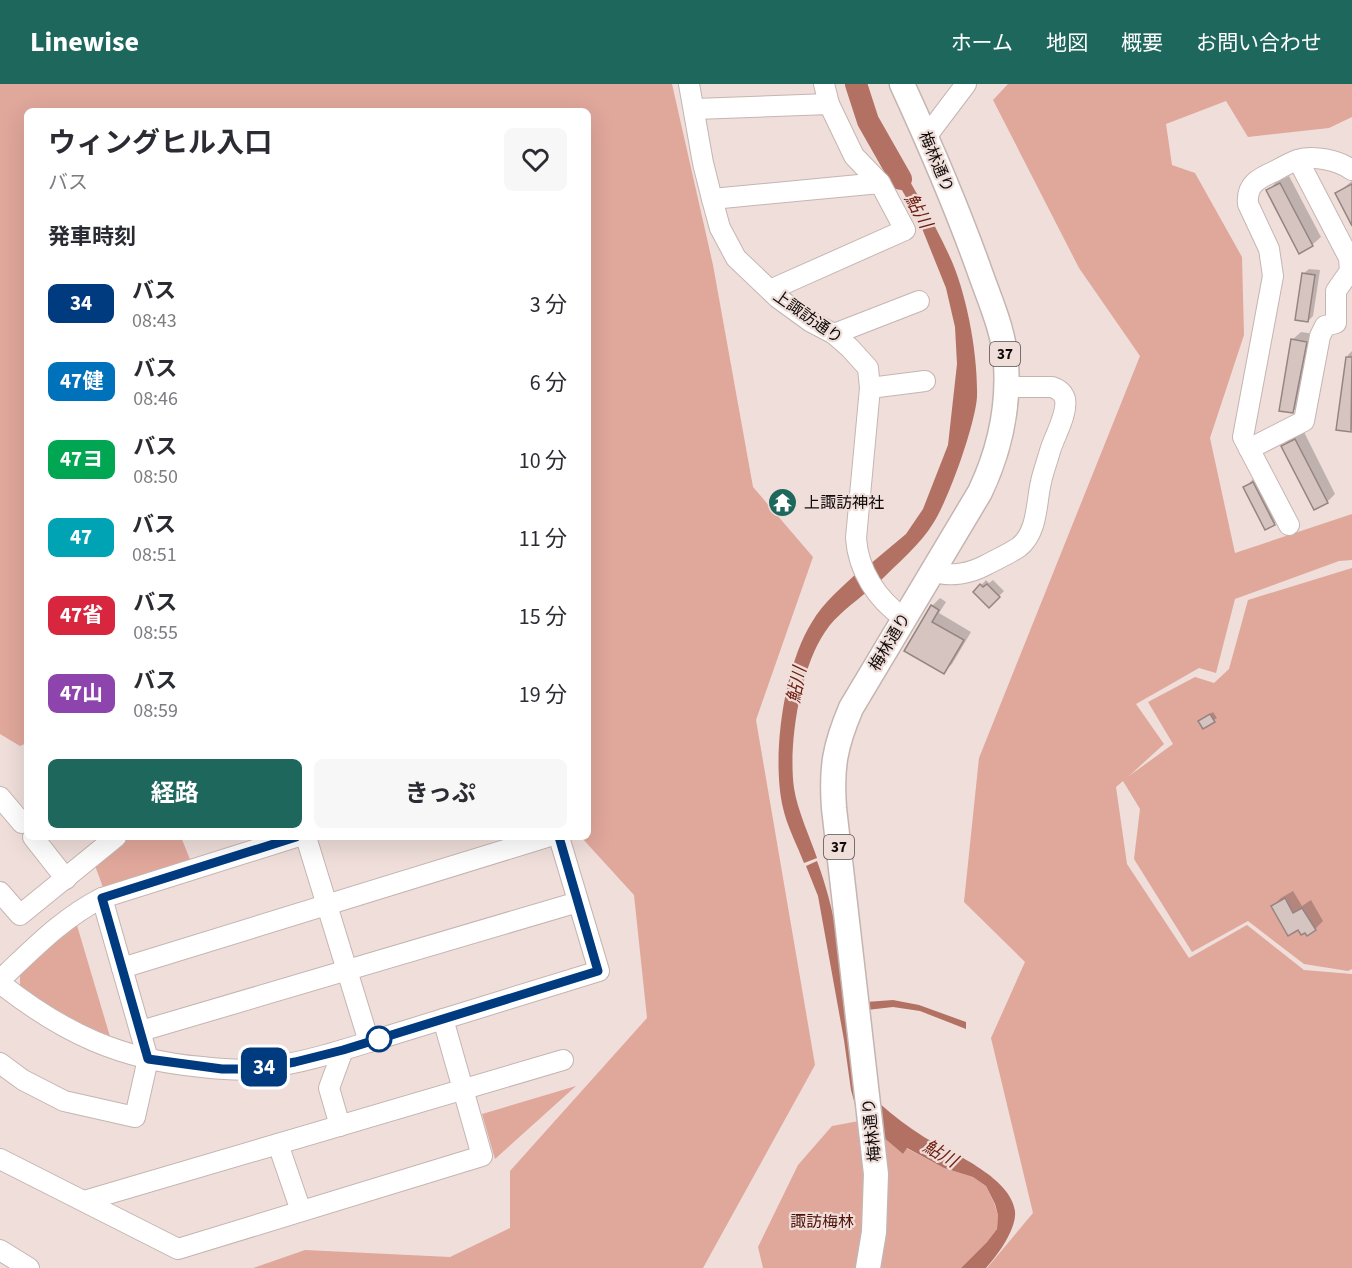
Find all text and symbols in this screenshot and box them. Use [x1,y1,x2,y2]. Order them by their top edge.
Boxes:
text: Linewise [30,22,139,62]
text: ホーム [951,28,1013,58]
text: 地図 [1046,28,1088,58]
text: 概要 [1121,28,1163,58]
text: お問い合わせ [1196,28,1322,58]
text: ウィングヒル入口 [48,123,272,163]
button: heart [504,128,567,191]
street label: 梅林通り [913,128,959,196]
text: バス [48,169,88,197]
water label: 鮎川 [898,189,939,235]
text: 発車時刻 [48,221,136,253]
text: バス [132,275,176,307]
street label: 上諏訪通り [769,285,847,349]
text: 34 [70,288,92,318]
text: 3 分 [530,289,567,321]
text: 08:43 [132,307,177,335]
road number: 37 [990,342,1020,366]
text: バス [133,353,177,385]
text: 47健 [60,366,103,396]
text: 6 分 [530,367,567,399]
text: 08:46 [133,385,178,413]
text: バス [133,431,177,463]
text: 47ヨ [60,444,103,474]
text: 10 分 [519,445,567,477]
text: 08:50 [133,463,178,491]
temple icon: 上諏訪神社 [767,487,799,519]
place label: 上諏訪神社 [804,492,884,514]
text: バス [132,509,176,541]
text: 47 [70,522,92,552]
text: 11 分 [519,523,567,555]
text: 08:51 [132,541,177,569]
text: バス [133,587,177,619]
text: 47省 [60,600,103,630]
text: 15 分 [519,601,567,633]
street label: 梅林通り [864,609,916,675]
text: 08:55 [133,619,178,647]
water label: 鮎川 [781,663,813,705]
text: バス [133,665,177,697]
text: 47山 [60,678,103,708]
text: 19 分 [519,679,567,711]
text: 08:59 [133,697,178,725]
button: 経路 [48,759,302,828]
button: きっぷ [314,759,567,828]
road number: 37 [824,835,854,859]
unlabelled marker [366,1026,392,1052]
line badge: 34 [237,1048,291,1086]
text: 34 [253,1052,275,1082]
street label: 梅林通り [858,1097,886,1163]
water label: 鮎川 [918,1134,964,1175]
park label: 諏訪梅林 [790,1211,854,1233]

